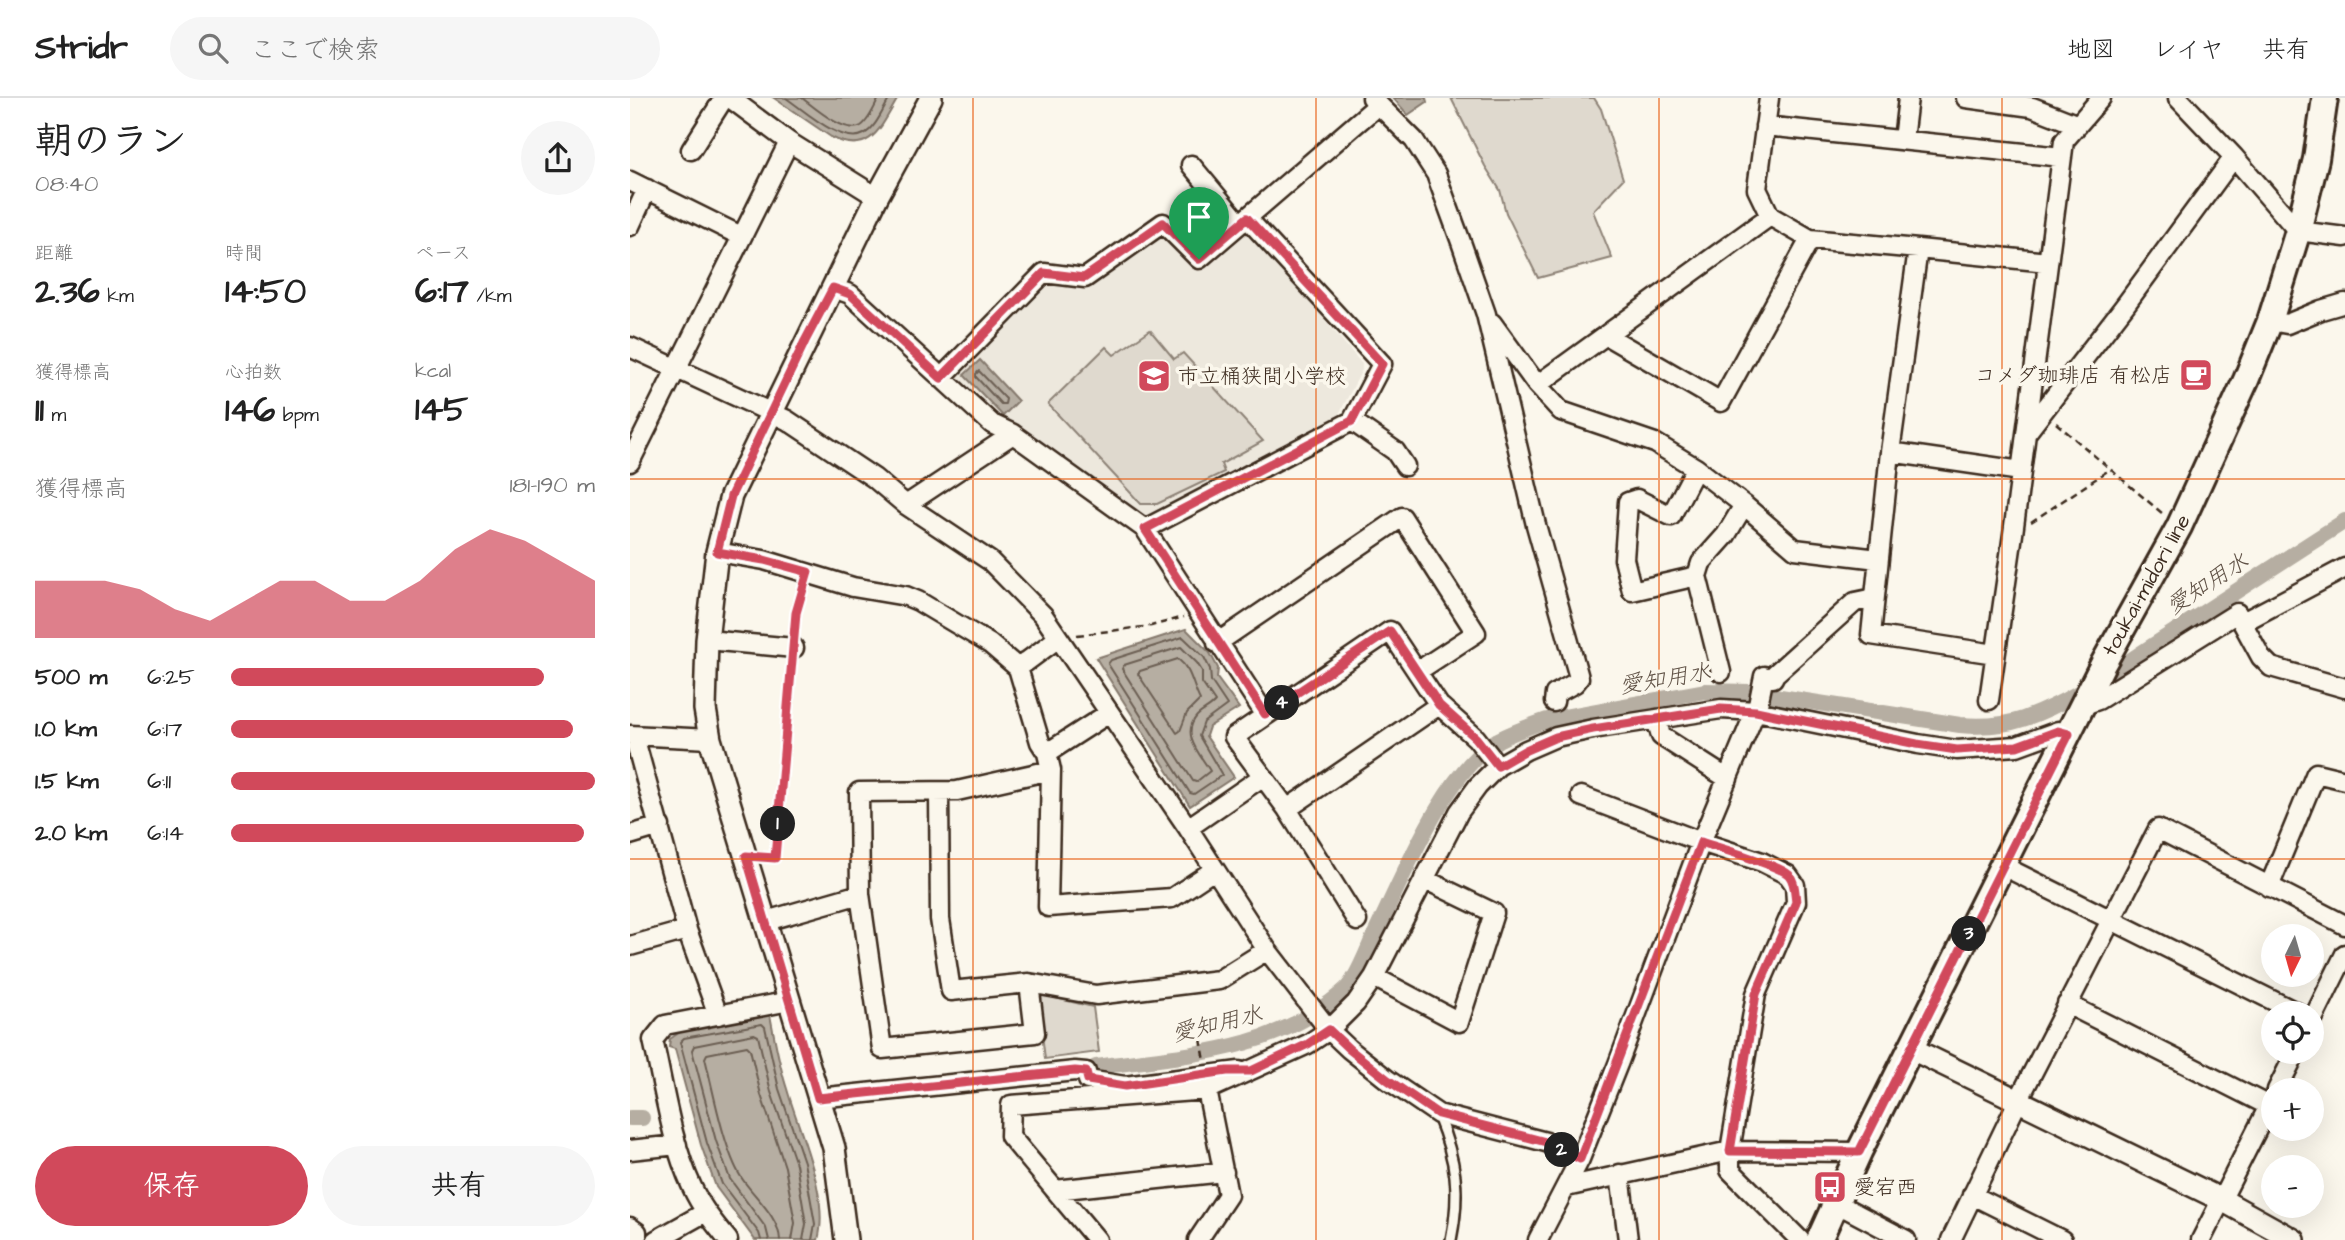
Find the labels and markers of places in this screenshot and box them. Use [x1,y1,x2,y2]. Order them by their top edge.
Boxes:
pin [1169,187,1229,259]
cafe icon: コメダ珈琲店 有松店 [2177,356,2215,394]
school or university icon: 市立桶狭間小学校 [1135,357,1173,395]
place label: コメダ珈琲店 有松店 [1975,361,2172,390]
place label: 市立桶狭間小学校 [1178,362,1346,391]
pin: 4 [1264,686,1300,720]
pin: 1 [760,806,796,842]
pin: 3 [1952,916,1986,952]
pin: 2 [1544,1132,1580,1168]
bus stop icon: 愛宕西 [1811,1168,1849,1206]
place label: 愛宕西 [1854,1173,1917,1202]

